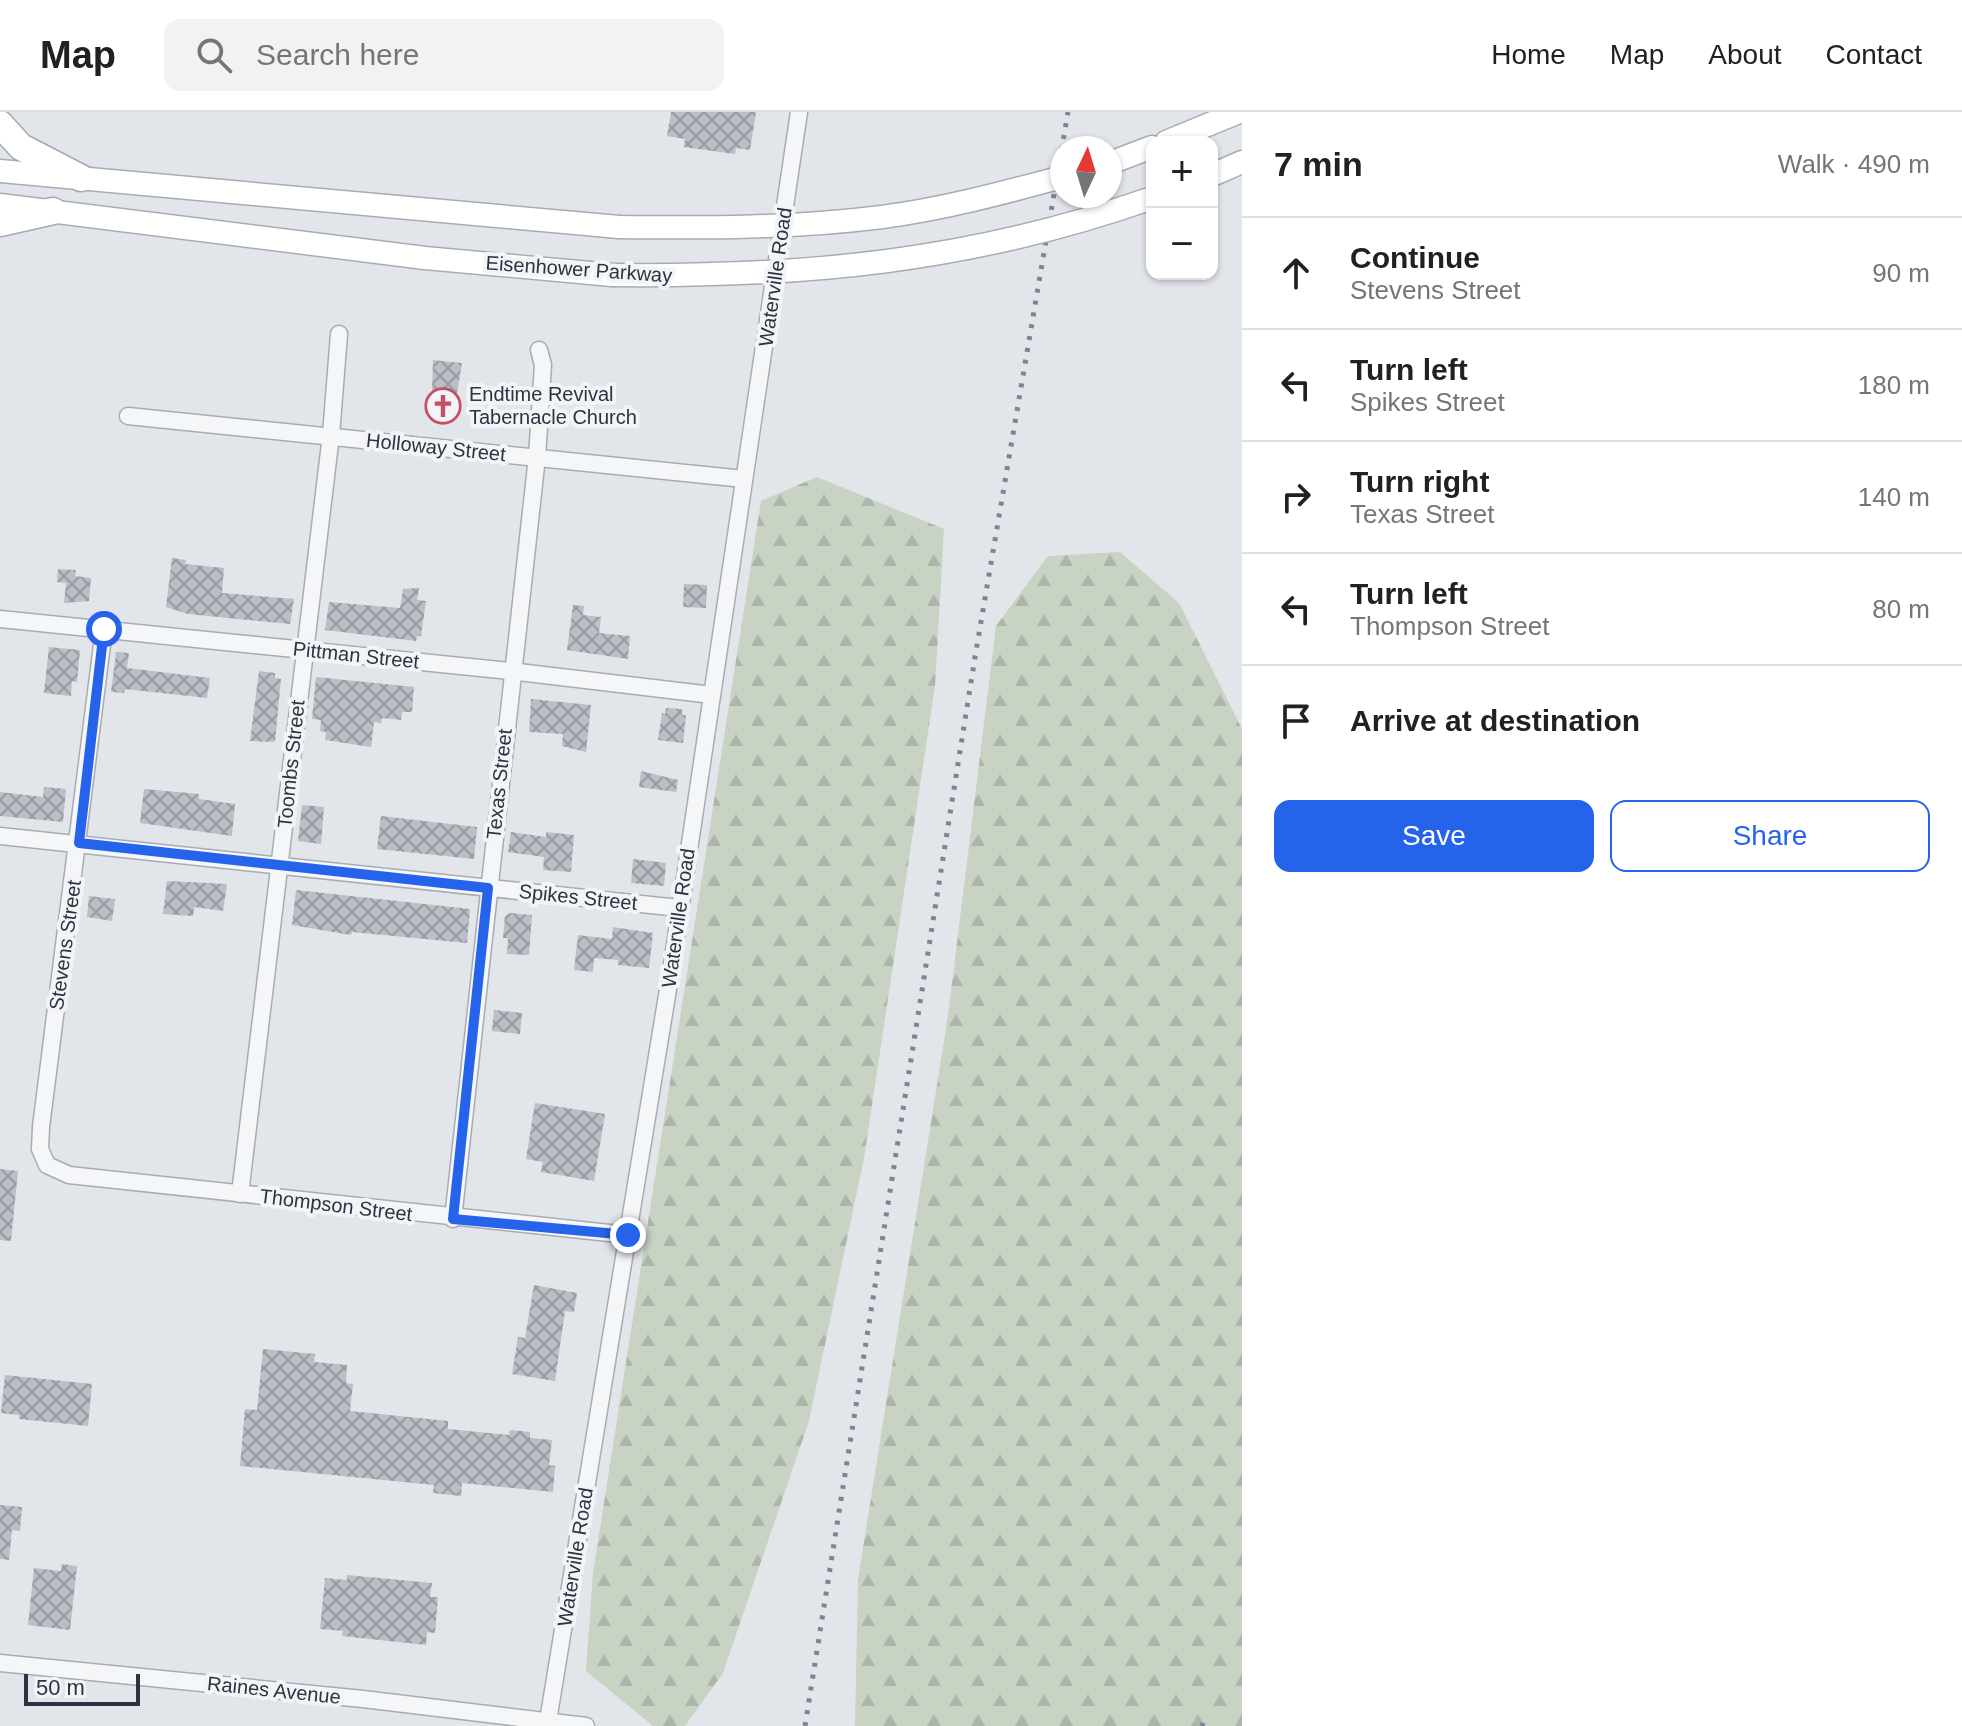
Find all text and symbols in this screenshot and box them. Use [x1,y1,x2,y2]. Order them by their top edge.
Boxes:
search box [164,19,724,91]
icon: search [192,33,236,77]
text: Map [40,34,116,76]
text: Search here [256,38,419,71]
text: Home [1491,39,1566,70]
text: Map [1610,39,1664,70]
text: About [1708,39,1782,70]
text: Contact [1826,39,1922,70]
north arrow [1050,136,1122,208]
map controls [1146,136,1218,280]
button: + [1146,136,1218,208]
text: 7 min [1274,145,1363,183]
text: Walk · 490 m [1778,149,1930,179]
street label: Waterville Road [754,206,796,348]
button: − [1146,208,1218,280]
text: Continue [1350,241,1480,274]
icon: ahead [1274,251,1318,295]
street label: Eisenhower Parkway [485,252,673,286]
text: 90 m [1872,258,1930,288]
text: Stevens Street [1350,275,1521,305]
text: Turn left [1350,353,1468,386]
icon: left [1274,363,1318,407]
text: 180 m [1858,370,1930,400]
place label: Endtime Revival Tabernacle Church [469,383,637,428]
church icon: Endtime Revival Tabernacle Church [424,387,462,425]
text: Spikes Street [1350,387,1505,417]
street label: Holloway Street [365,429,507,465]
text: Turn right [1350,465,1489,498]
icon: right [1274,475,1318,519]
text: 140 m [1858,482,1930,512]
text: Texas Street [1350,499,1495,529]
text: Turn left [1350,577,1468,610]
icon: left [1274,587,1318,631]
text: 80 m [1872,594,1930,624]
route start [86,611,122,647]
text: Thompson Street [1350,611,1549,641]
street label: Pittman Street [292,637,421,673]
street label: Toombs Street [273,698,309,829]
icon: arrive [1274,699,1318,743]
text: Arrive at destination [1350,704,1640,737]
street label: Texas Street [482,727,516,840]
button: Save [1274,800,1594,872]
button: Share [1610,800,1930,872]
street label: Waterville Road [657,847,699,989]
street label: Stevens Street [45,878,85,1011]
street label: Spikes Street [518,880,639,914]
street label: Thompson Street [259,1185,414,1225]
route end [610,1217,646,1253]
street label: Waterville Road [553,1486,597,1628]
scale bar [24,1670,140,1706]
street label: Raines Avenue [206,1672,342,1708]
text: 50 m [36,1675,85,1700]

